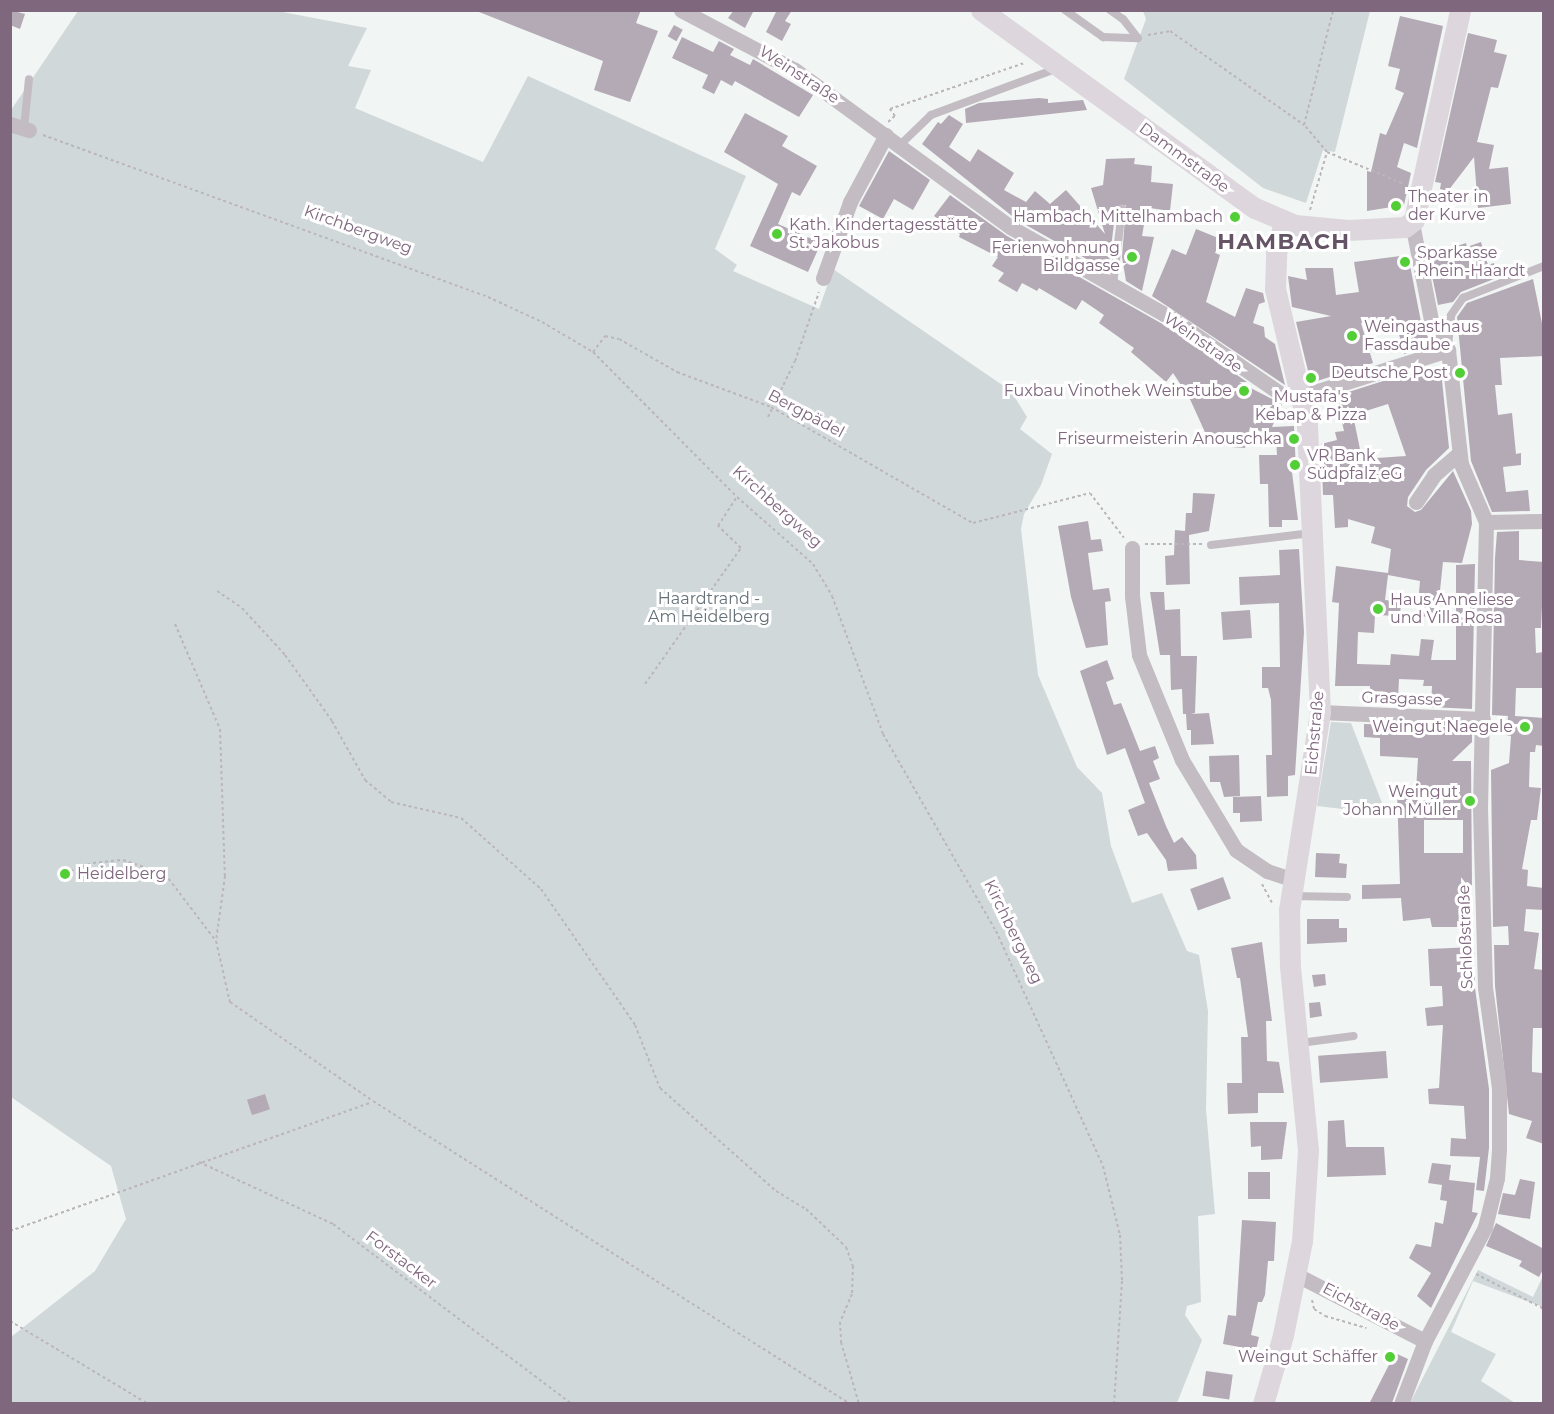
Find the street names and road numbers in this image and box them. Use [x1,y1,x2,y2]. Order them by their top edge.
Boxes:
street label: Weinstraße [755,42,843,108]
street label: Dammstraße [1135,119,1233,197]
street label: Kirchbergweg [301,202,415,258]
street label: Weinstraße [1160,309,1246,377]
street label: Bergpädel [764,386,848,442]
street label: Kirchbergweg [728,462,826,552]
street label: Grasgasse [1361,688,1443,710]
street label: Eichstraße [1302,690,1328,776]
street label: Kirchbergweg [979,877,1047,987]
street label: Schloßstraße [1455,884,1477,990]
street label: Forstacker [362,1227,440,1293]
street label: Eichstraße [1319,1279,1403,1335]

